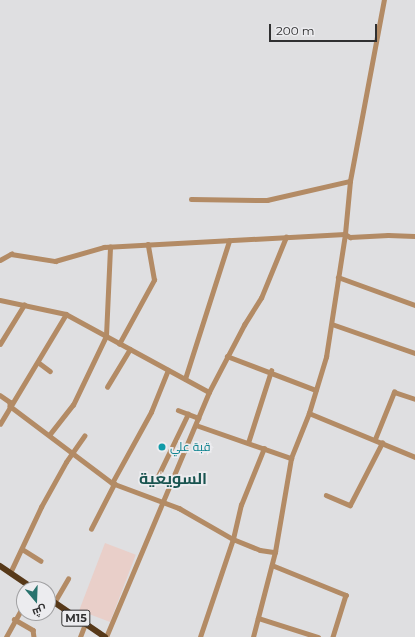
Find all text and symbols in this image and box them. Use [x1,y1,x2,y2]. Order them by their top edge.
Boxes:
scale bar [271,16,379,42]
text: 200 m [276,23,315,38]
place label: قبة علي [170,440,211,454]
marker: قبة علي [157,442,167,452]
district label: السويعية [139,469,207,489]
north arrow [16,581,56,621]
text: ش [31,602,49,620]
road number: M15 [61,609,91,627]

